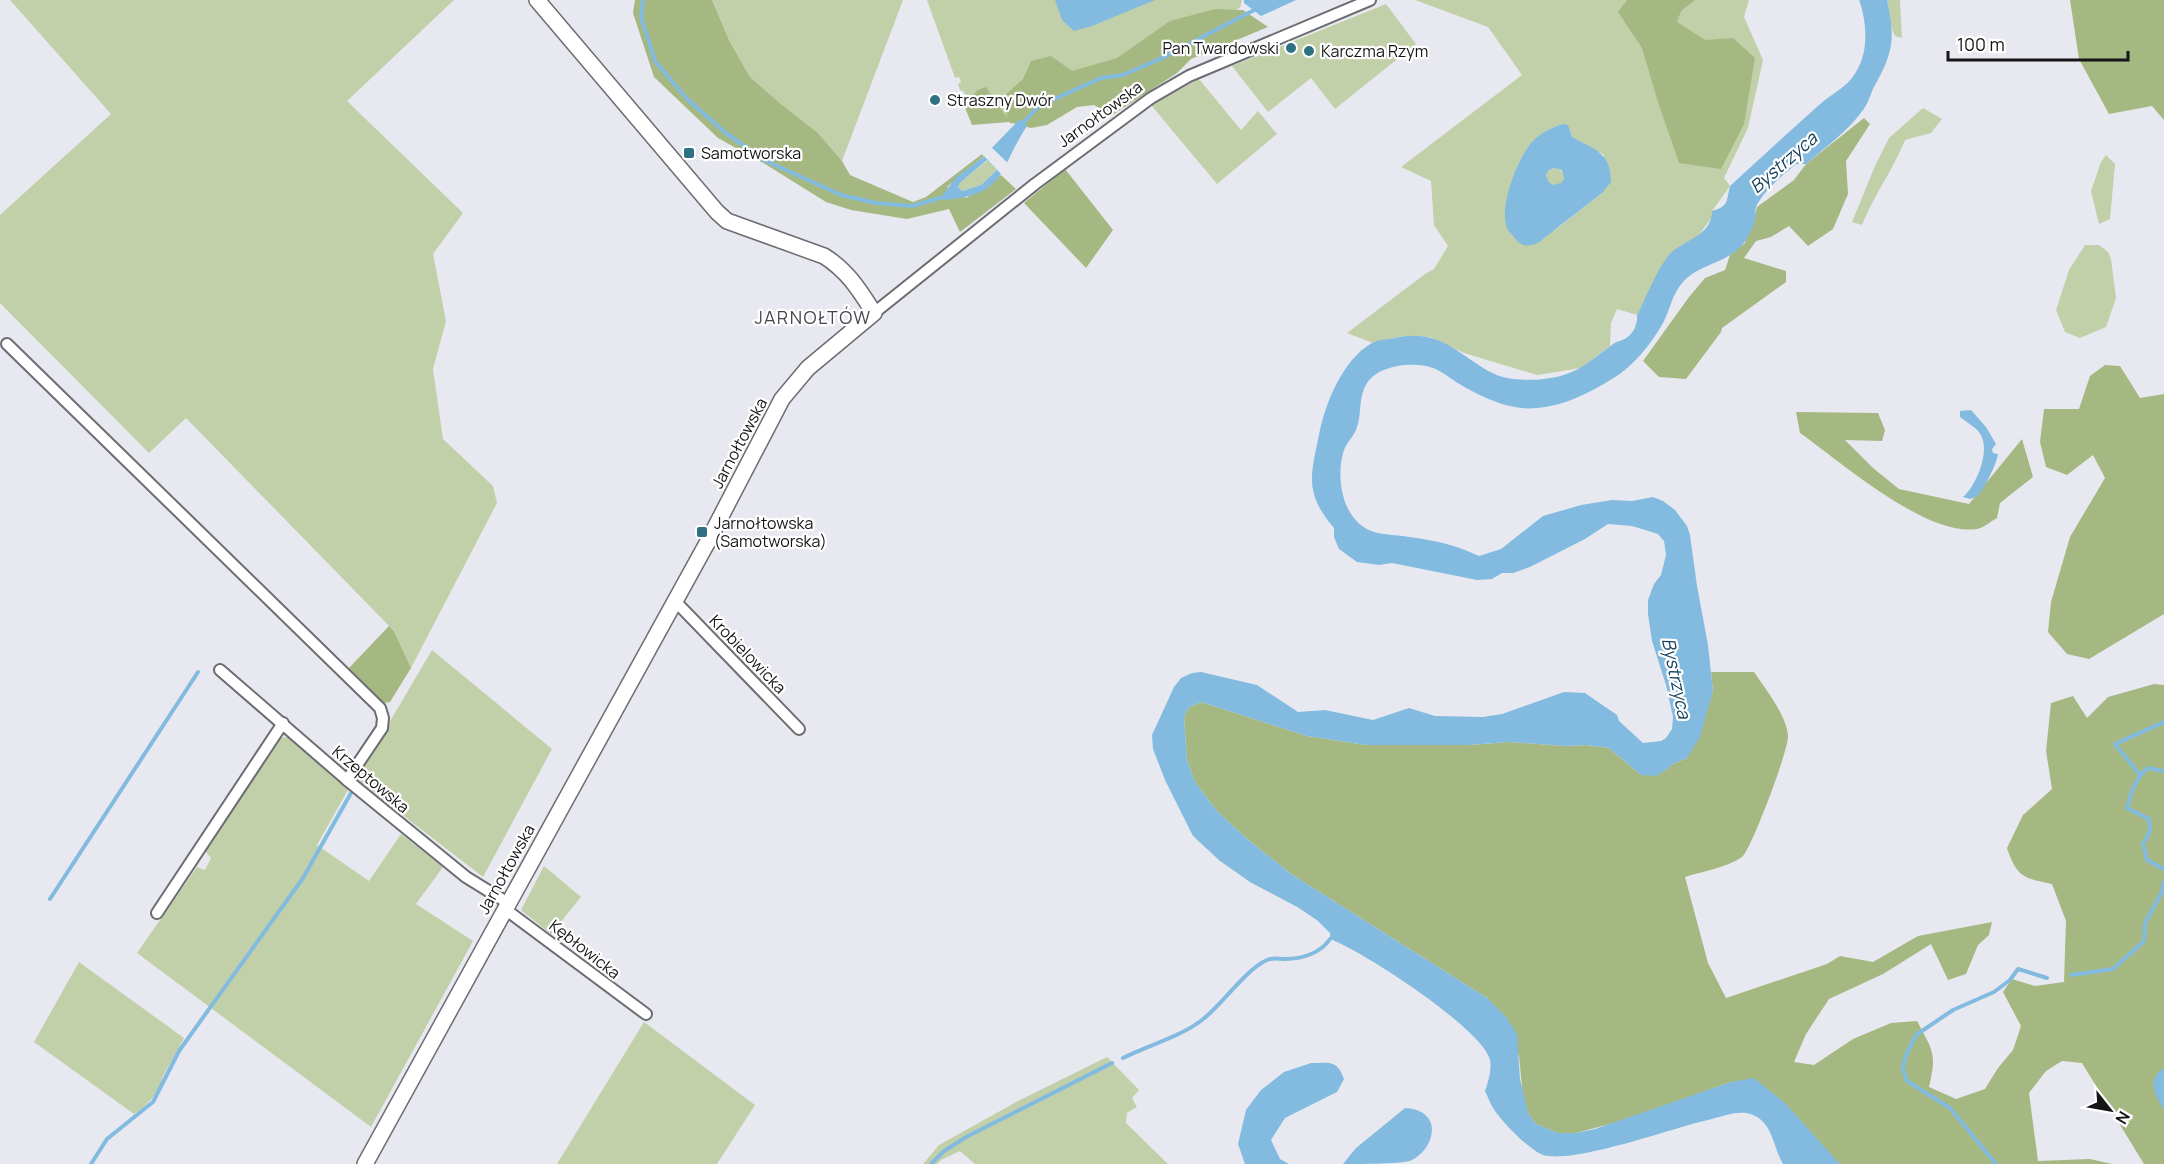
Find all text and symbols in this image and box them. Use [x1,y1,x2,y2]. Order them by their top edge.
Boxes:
scale bar [1948,24,2128,62]
text: 100 m [1957,32,2005,56]
place label: Pan Twardowski [1163,37,1279,59]
place label: Karczma Rzym [1321,40,1428,62]
marker: Pan Twardowski [1284,41,1298,55]
marker: Karczma Rzym [1302,44,1316,58]
street label: Jarnołtowska [1053,76,1147,152]
place label: Straszny Dwór [947,89,1053,111]
marker: Straszny Dwór [928,93,942,107]
water label: Bystrzyca [1744,125,1823,198]
place label: Samotworska [701,142,801,164]
marker: Samotworska [682,146,696,160]
district label: JARNOŁTÓW [754,305,872,329]
street label: Jarnołtowska [706,394,772,492]
place label: Jarnołtowska (Samotworska) [714,512,827,552]
marker: Jarnołtowska (Samotworska) [695,525,709,539]
street label: Krobielowicka [705,610,791,698]
water label: Bystrzyca [1657,635,1697,722]
street label: Krzeptowska [328,740,414,818]
street label: Jarnołtowska [472,820,540,918]
street label: Kębłowicka [545,914,625,984]
north arrow [2080,1080,2140,1140]
text: N [2110,1107,2135,1128]

